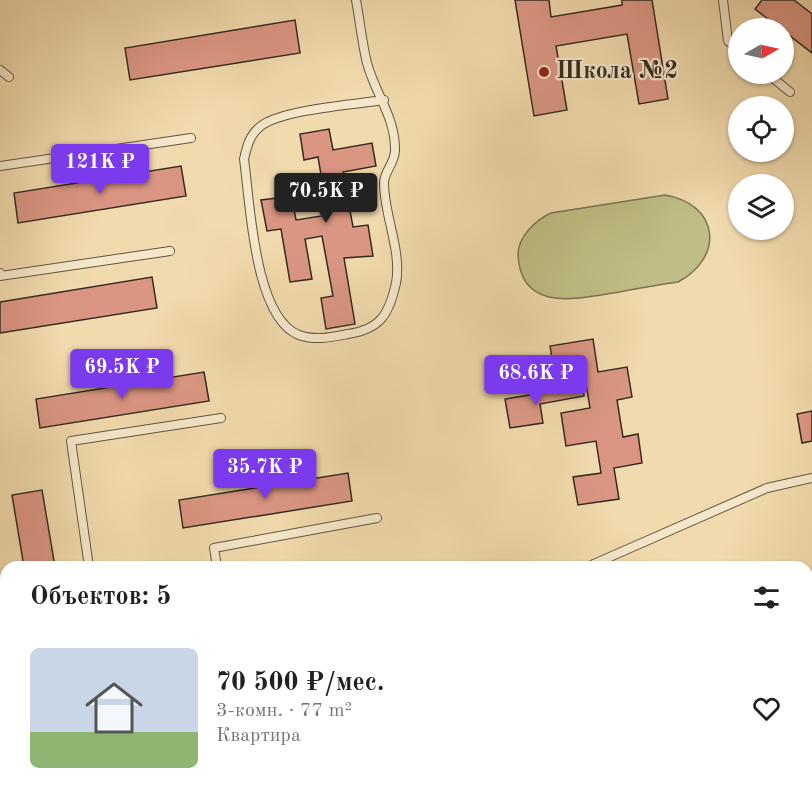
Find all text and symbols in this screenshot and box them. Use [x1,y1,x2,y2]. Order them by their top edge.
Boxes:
north arrow [728,18,794,84]
map controls [728,18,794,240]
place label: Школа №2 [556,60,678,84]
marker: Школа №2 [537,65,551,79]
button: locate [728,96,794,162]
pin: 121K ₽ [51,144,149,195]
text: 121K ₽ [65,153,135,173]
pin: 70.5K ₽ [271,173,381,224]
button: layers [728,174,794,240]
text: 70.5K ₽ [288,182,364,202]
pin: 69.5K ₽ [67,349,177,400]
pin: 68.6K ₽ [481,355,591,406]
text: 69.5K ₽ [84,358,160,378]
text: 68.6K ₽ [498,364,574,384]
pin: 35.7K ₽ [210,449,320,500]
text: 35.7K ₽ [227,458,303,478]
icon: filters [750,581,783,614]
text: Объектов: 5 [30,584,171,610]
text: 70 500 ₽/мес. [216,670,384,696]
icon: home [78,672,150,744]
icon: heart [750,692,783,725]
text: 3-комн. · 77 m² [216,701,352,721]
text: Квартира [216,726,301,746]

